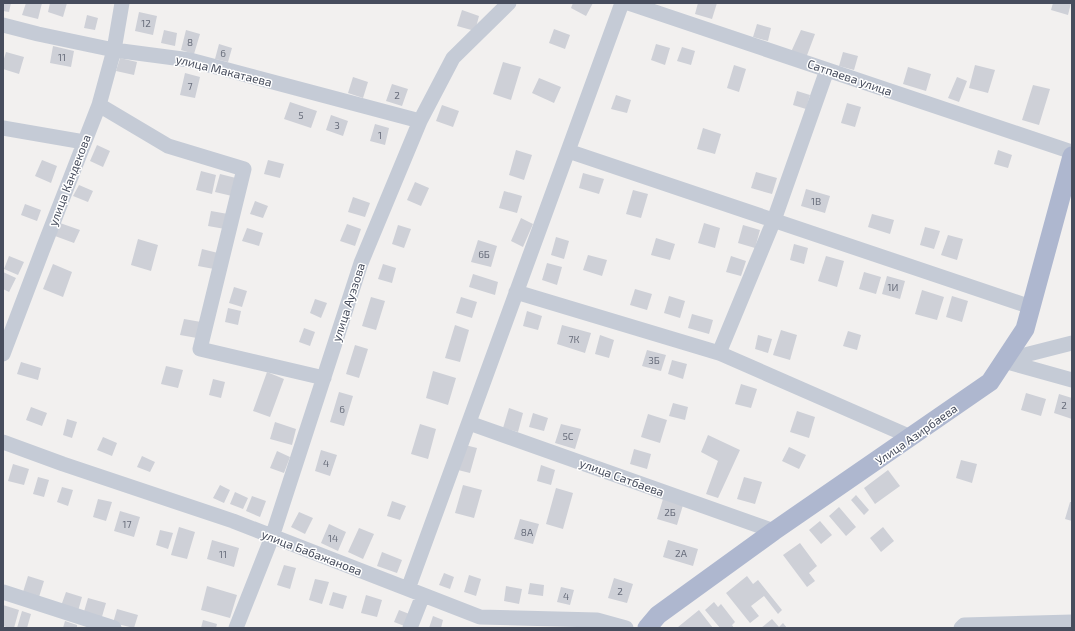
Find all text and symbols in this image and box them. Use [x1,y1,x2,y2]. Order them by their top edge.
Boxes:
house number: 12 [141,17,151,29]
house number: 8 [187,36,193,48]
house number: 6 [220,47,226,59]
house number: 11 [58,51,66,63]
street label: улица Макатаева [174,51,274,90]
street label: Сатпаева улица [805,56,894,99]
house number: 7 [187,80,193,92]
house number: 2 [394,89,400,101]
house number: 5 [298,109,304,121]
house number: 3 [334,119,340,131]
house number: 1 [378,129,382,141]
street label: улица Кандекова [45,132,94,228]
house number: 1В [811,195,821,207]
house number: 6Б [478,248,490,260]
street label: улица Ауэзова [329,261,368,343]
house number: 1И [888,281,899,293]
house number: 7К [568,333,580,345]
house number: 3Б [648,354,660,366]
house number: 2 [1061,399,1067,411]
street label: Улица Азирбаева [872,400,960,468]
house number: 6 [339,403,345,415]
house number: 5С [562,430,574,442]
street label: улица Сатбаева [578,455,666,500]
house number: 4 [323,457,329,469]
house number: 2Б [664,506,676,518]
house number: 17 [122,518,132,530]
street label: улица Бабажанова [259,526,364,579]
house number: 8А [521,526,534,538]
house number: 14 [328,532,338,544]
house number: 2А [675,547,688,559]
house number: 11 [219,548,227,560]
house number: 2 [617,585,623,597]
house number: 4 [563,590,569,602]

